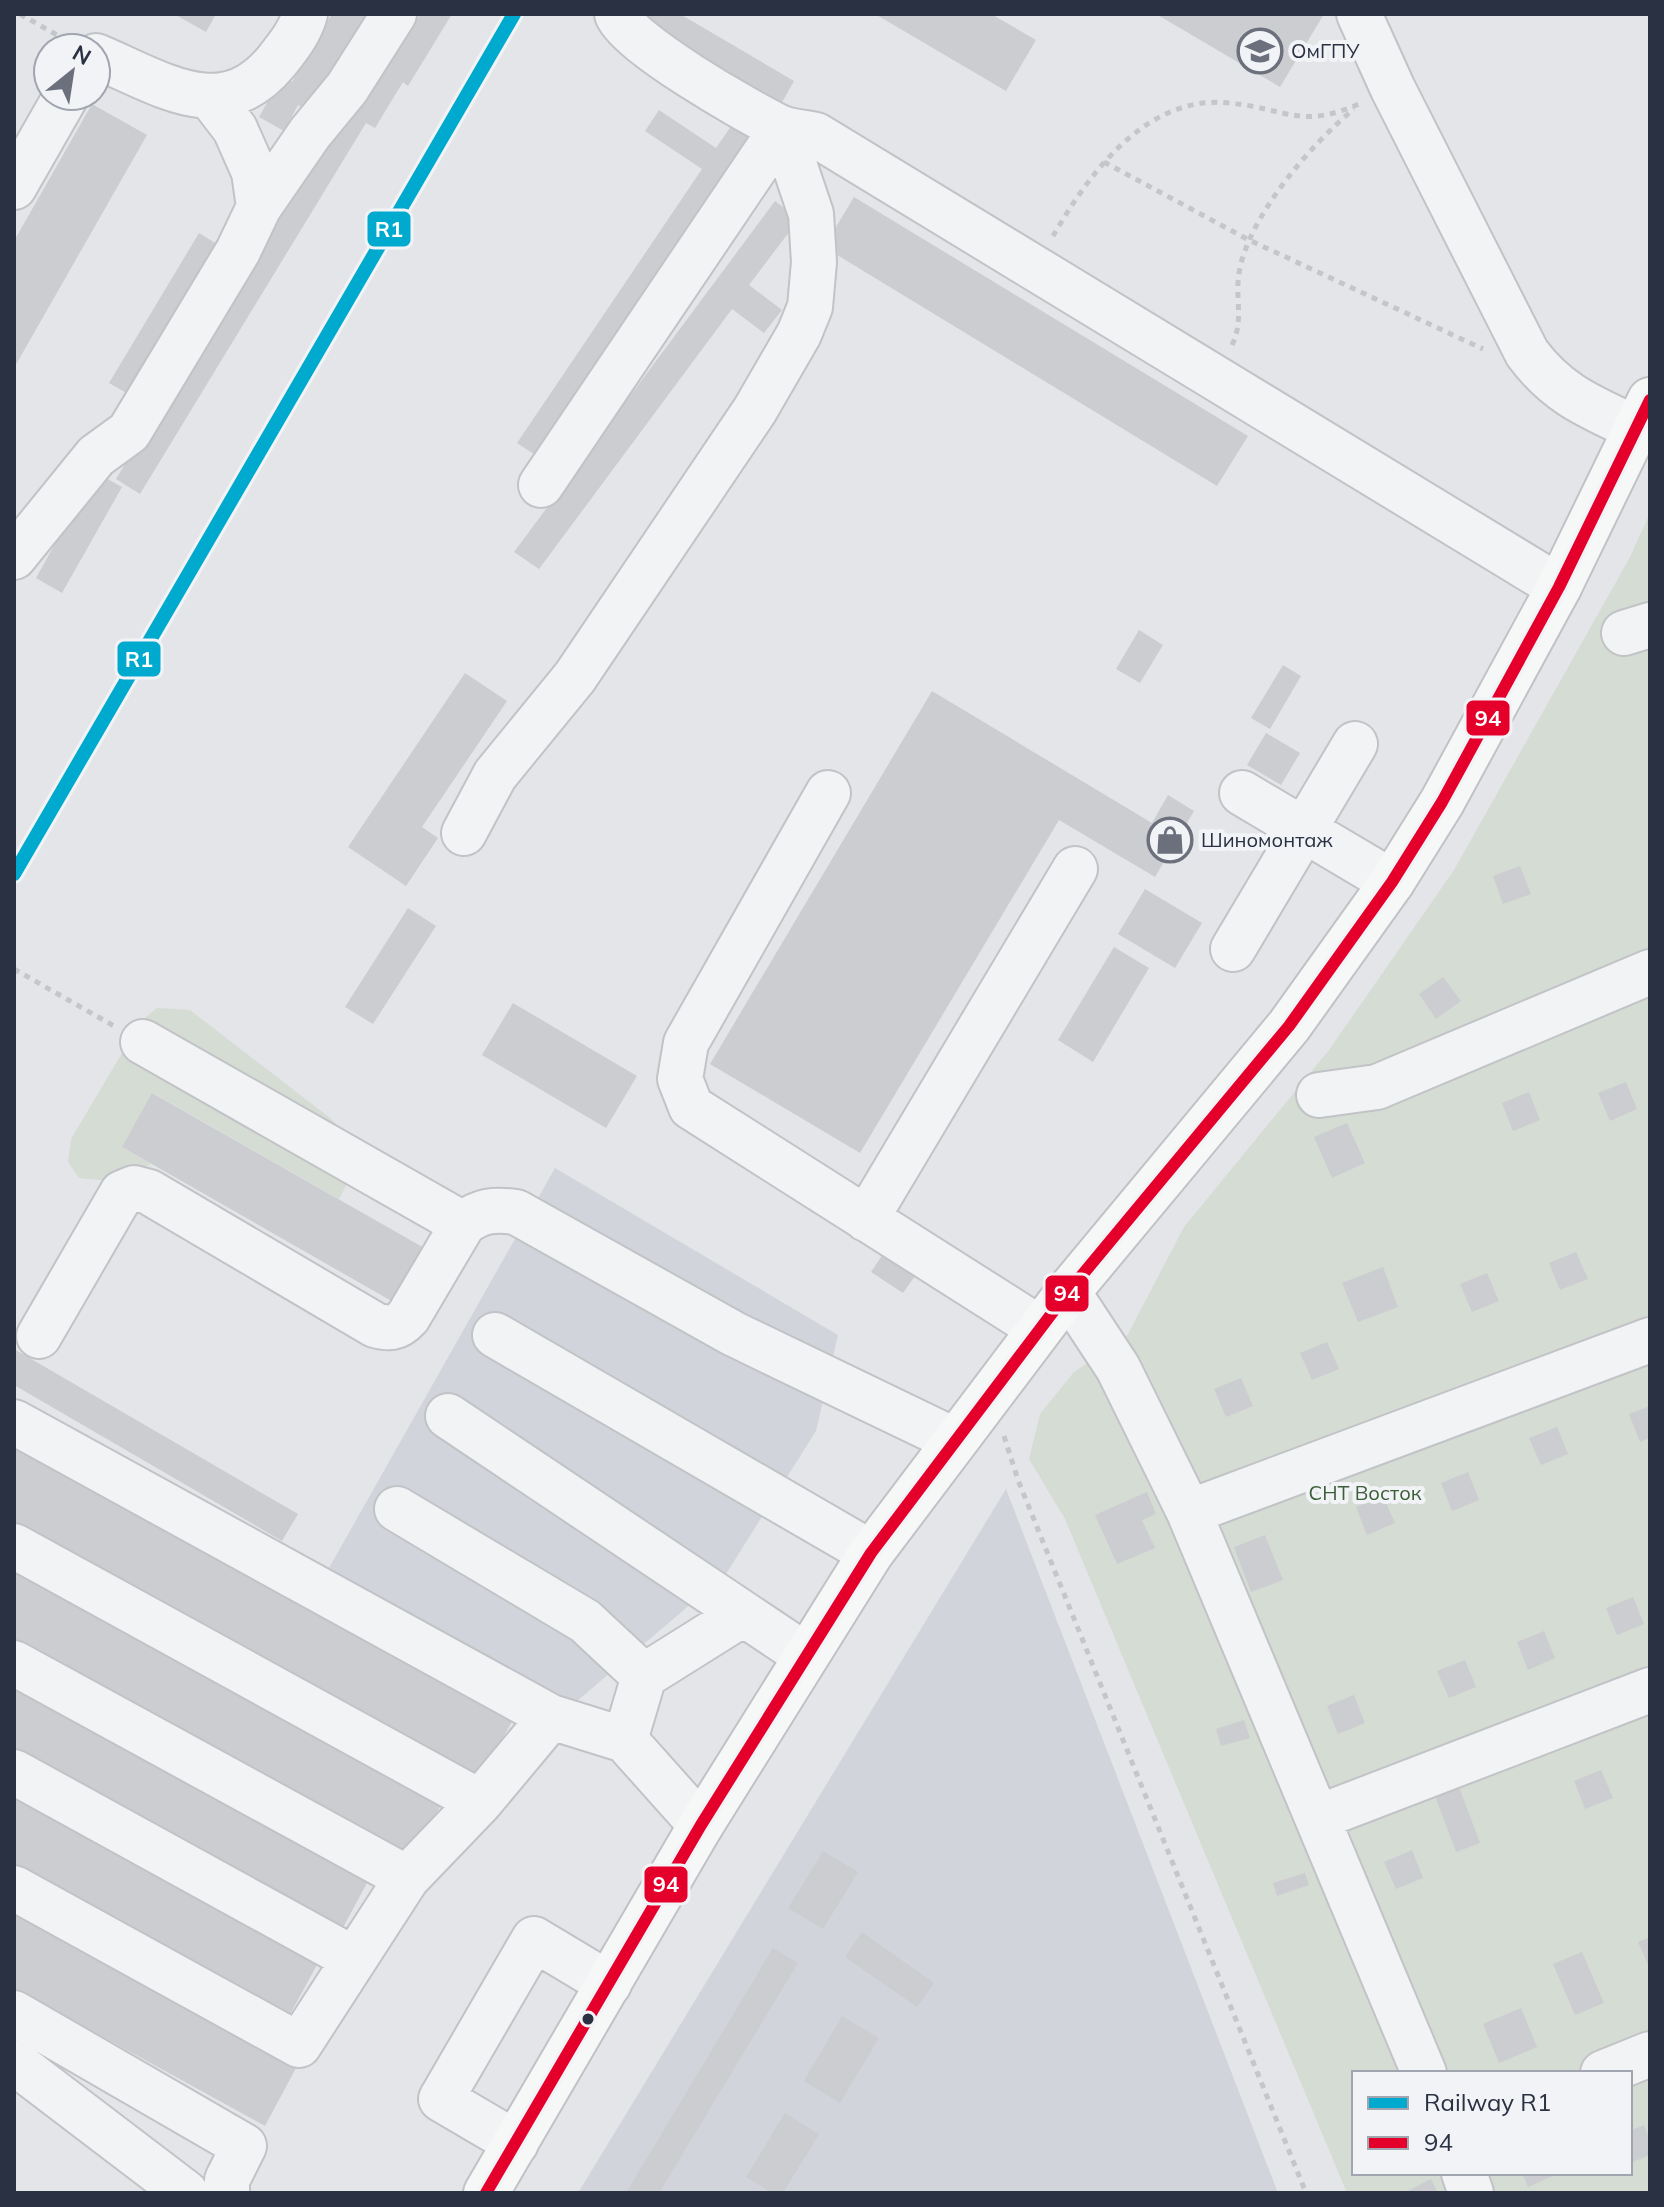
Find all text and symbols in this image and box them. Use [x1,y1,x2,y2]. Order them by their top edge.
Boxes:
school or university icon: ОмГПУ [1236,27,1284,75]
north arrow [32,32,112,112]
text: N [68,38,96,71]
place label: ОмГПУ [1291,38,1360,63]
line badge: R1 [366,210,412,248]
text: R1 [375,215,403,243]
line badge: R1 [116,640,162,678]
text: R1 [125,645,153,673]
line badge: 94 [1465,699,1511,737]
text: 94 [1475,704,1501,732]
shop icon: Шиномонтаж [1146,816,1194,864]
place label: Шиномонтаж [1201,827,1333,852]
line badge: 94 [1044,1274,1090,1313]
text: 94 [1054,1279,1080,1307]
park label: СНТ Восток [1308,1480,1422,1505]
line badge: 94 [643,1865,689,1904]
text: 94 [653,1870,679,1898]
unlabelled marker [580,2011,596,2027]
legend [1352,2071,1632,2175]
text: Railway R1 [1424,2087,1551,2117]
text: 94 [1424,2127,1453,2157]

